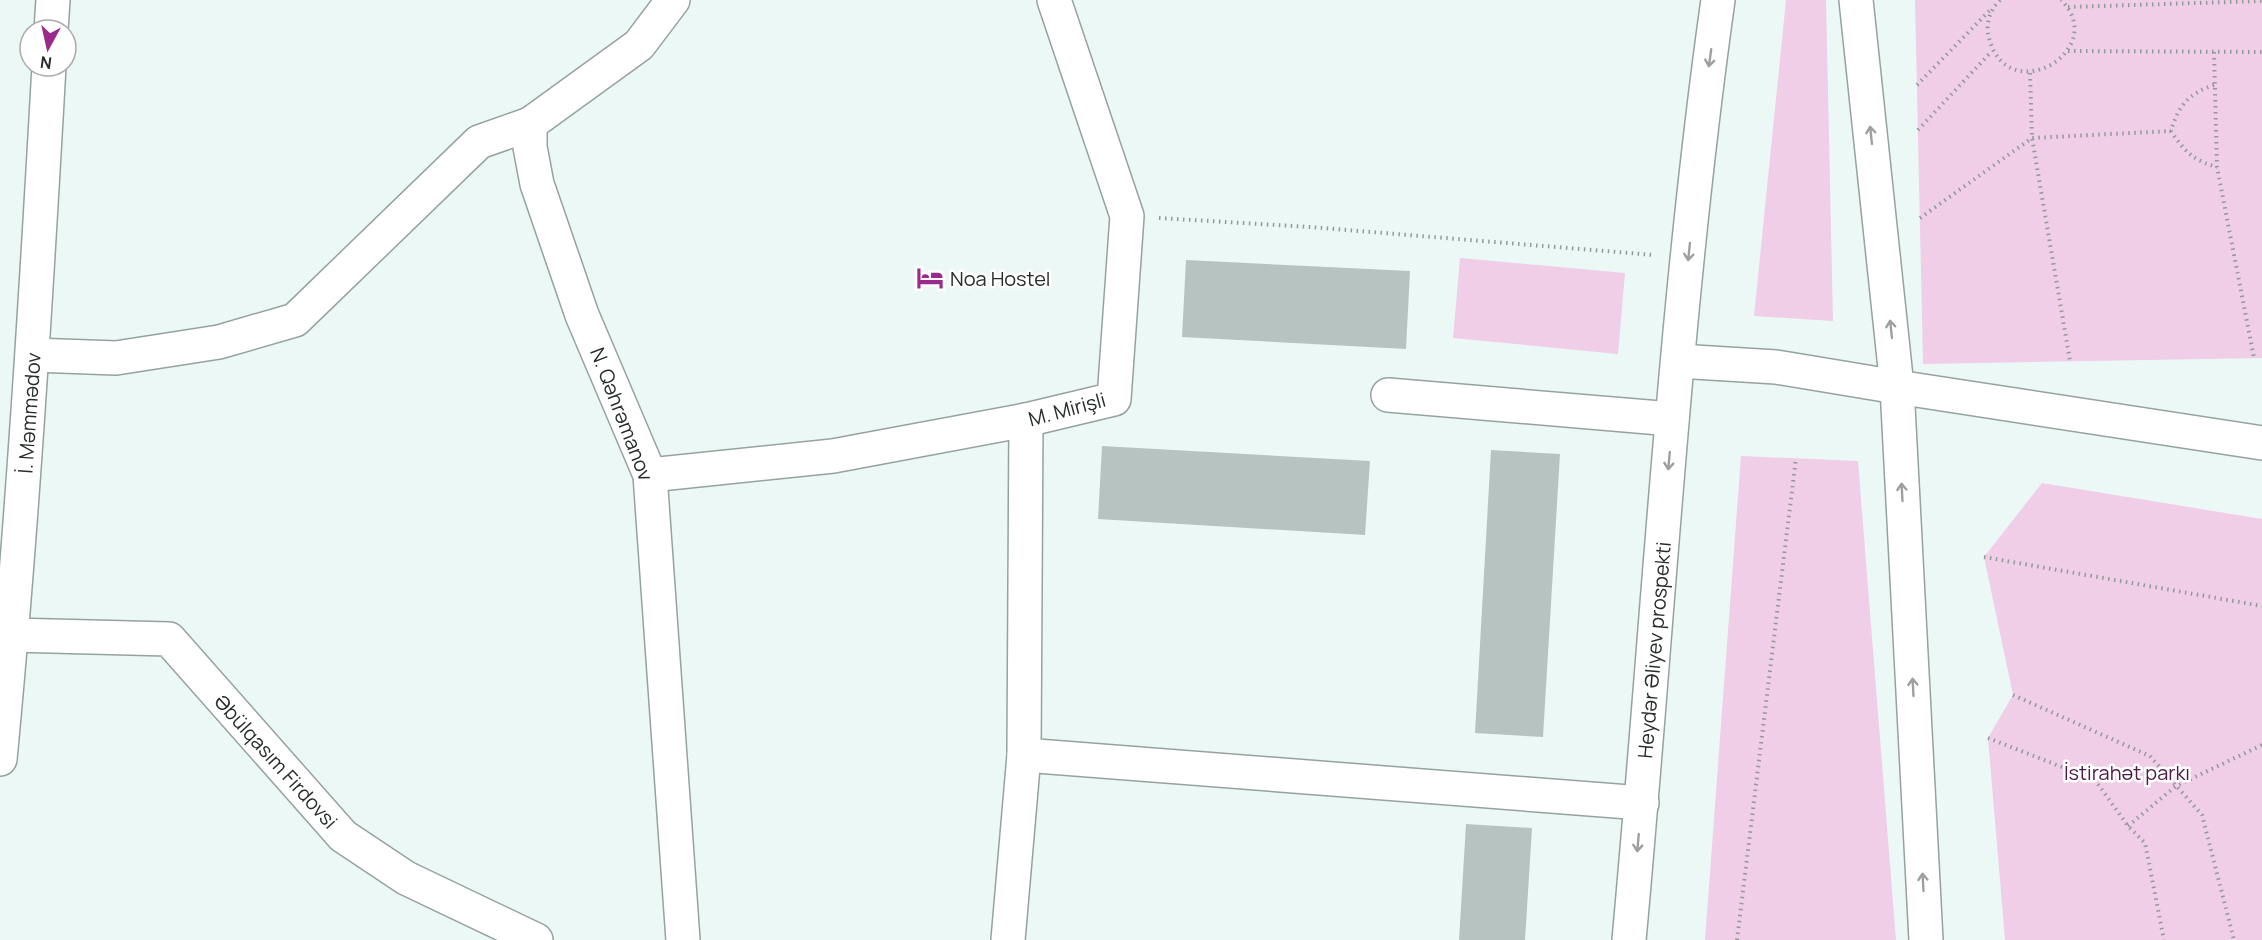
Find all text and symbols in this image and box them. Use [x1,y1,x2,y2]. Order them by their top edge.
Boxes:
north arrow [18,18,78,78]
one-way arrow [1705,48,1716,67]
text: N [39,51,53,75]
one-way arrow [1865,126,1876,146]
one-way arrow [1683,241,1694,261]
hotel icon: Noa Hostel [915,263,945,293]
place label: Noa Hostel [950,265,1051,292]
one-way arrow [1885,320,1896,340]
street label: N. Qəhrəmanov [584,343,660,485]
street label: İ. Məmmədov [11,352,47,474]
street label: M. Mirişli [1025,386,1109,432]
one-way arrow [1663,450,1674,470]
one-way arrow [1897,483,1908,503]
street label: Heydər Əliyev prospekti [1631,541,1677,759]
one-way arrow [1907,677,1918,697]
street label: Əbülqasım Firdovsi [208,688,344,834]
park label: İstirahət parkı [2064,759,2190,786]
one-way arrow [1632,833,1643,853]
one-way arrow [1917,872,1928,892]

